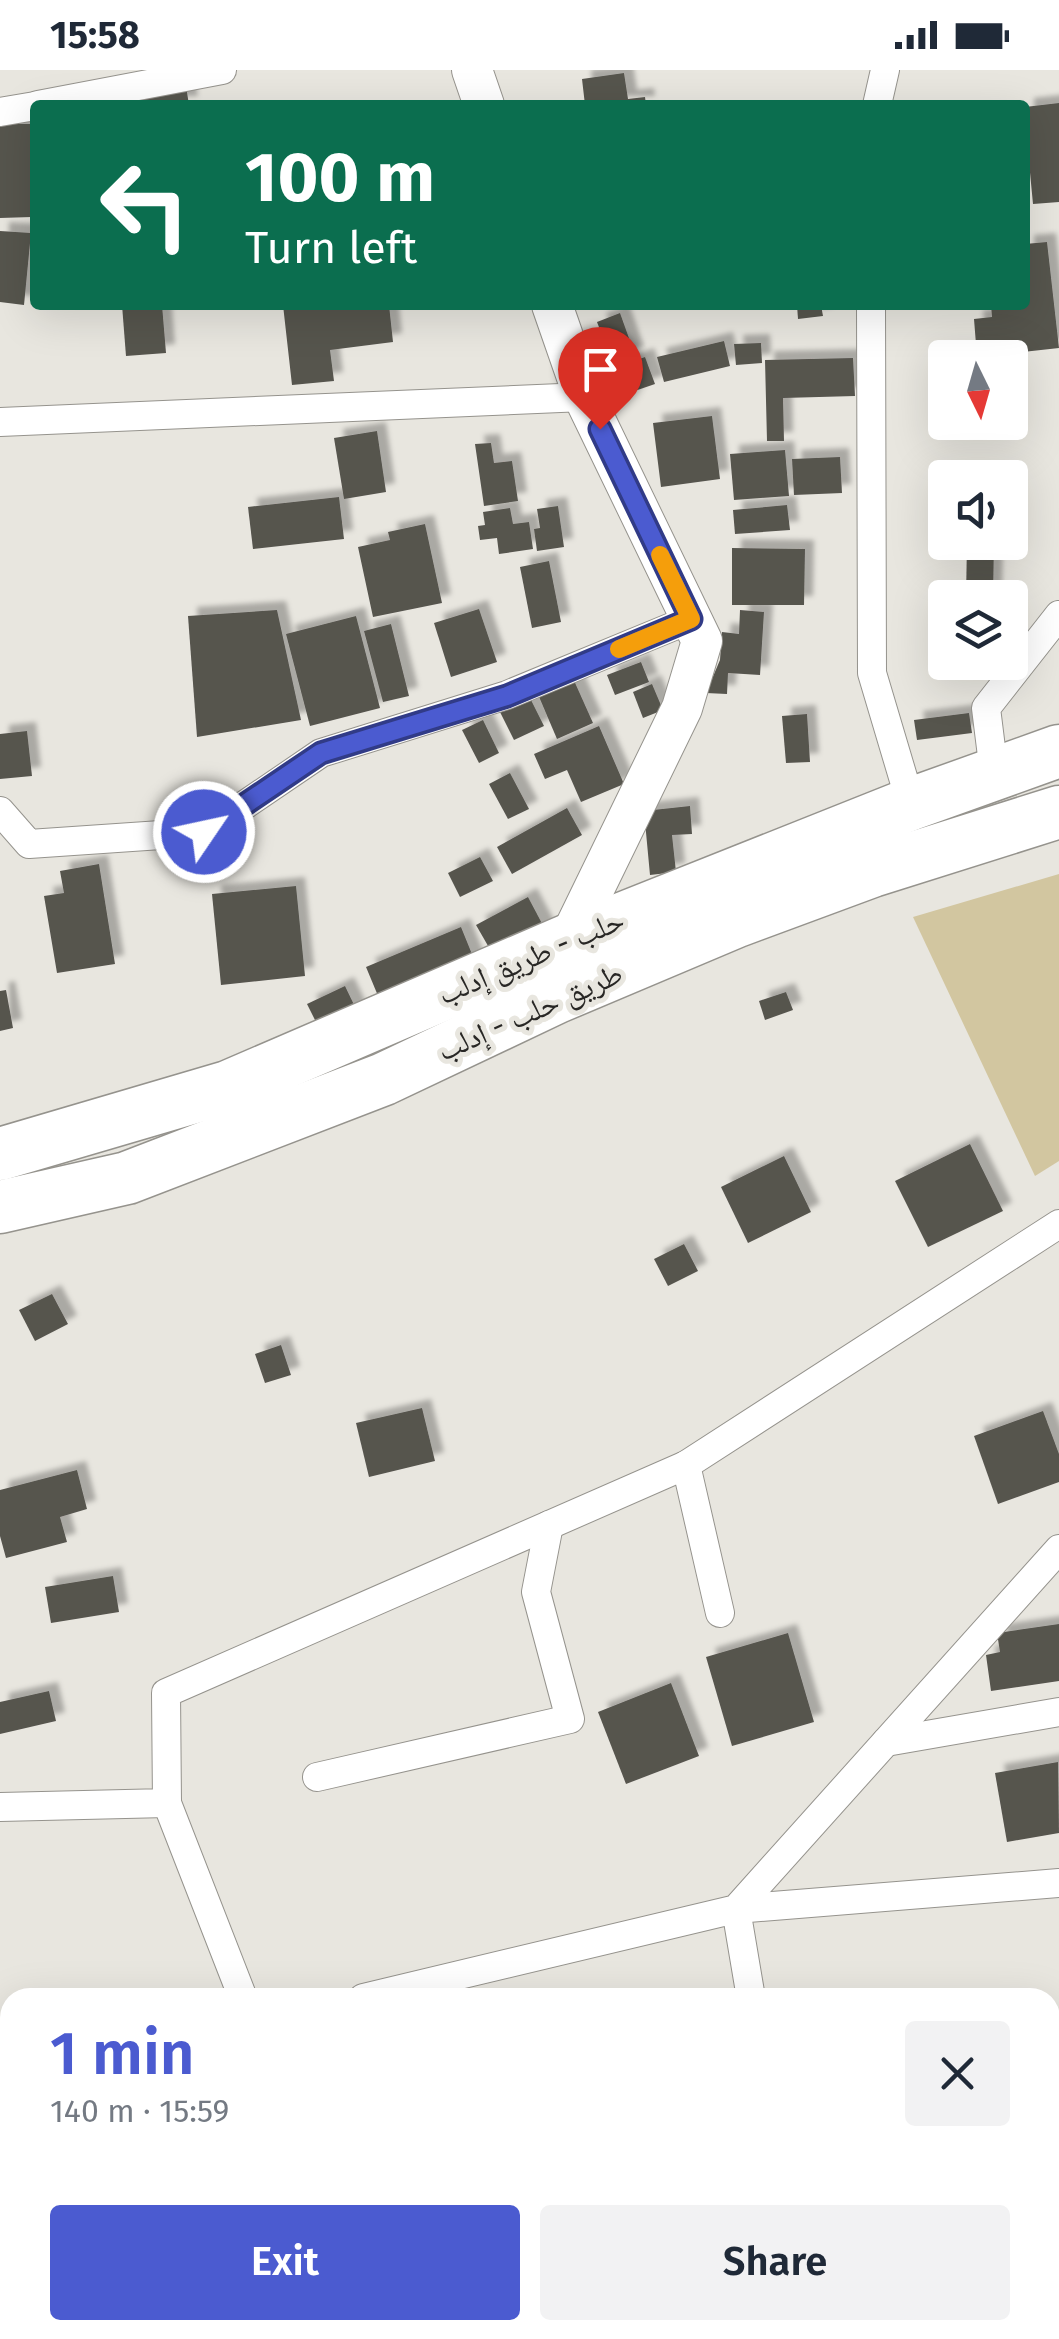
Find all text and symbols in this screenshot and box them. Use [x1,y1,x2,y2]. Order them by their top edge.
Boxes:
text: 15:58 [50,12,140,58]
text: 100 m [245,136,435,220]
icon: left [80,140,210,270]
text: Turn left [245,221,417,275]
pin [558,327,643,430]
north arrow [928,340,1028,440]
map controls [928,340,1028,680]
icon: arrive [573,342,628,397]
button: sound [928,460,1028,560]
button: layers [928,580,1028,680]
position arrow [152,780,256,884]
street label: حلب - طريق إدلب [432,902,630,1014]
street label: طريق حلب - إدلب [432,955,629,1070]
text: 1 min [50,2018,195,2090]
button: close [905,2021,1010,2126]
text: 140 m · 15:59 [50,2092,229,2130]
button: Exit [50,2205,520,2320]
button: Share [540,2205,1010,2320]

